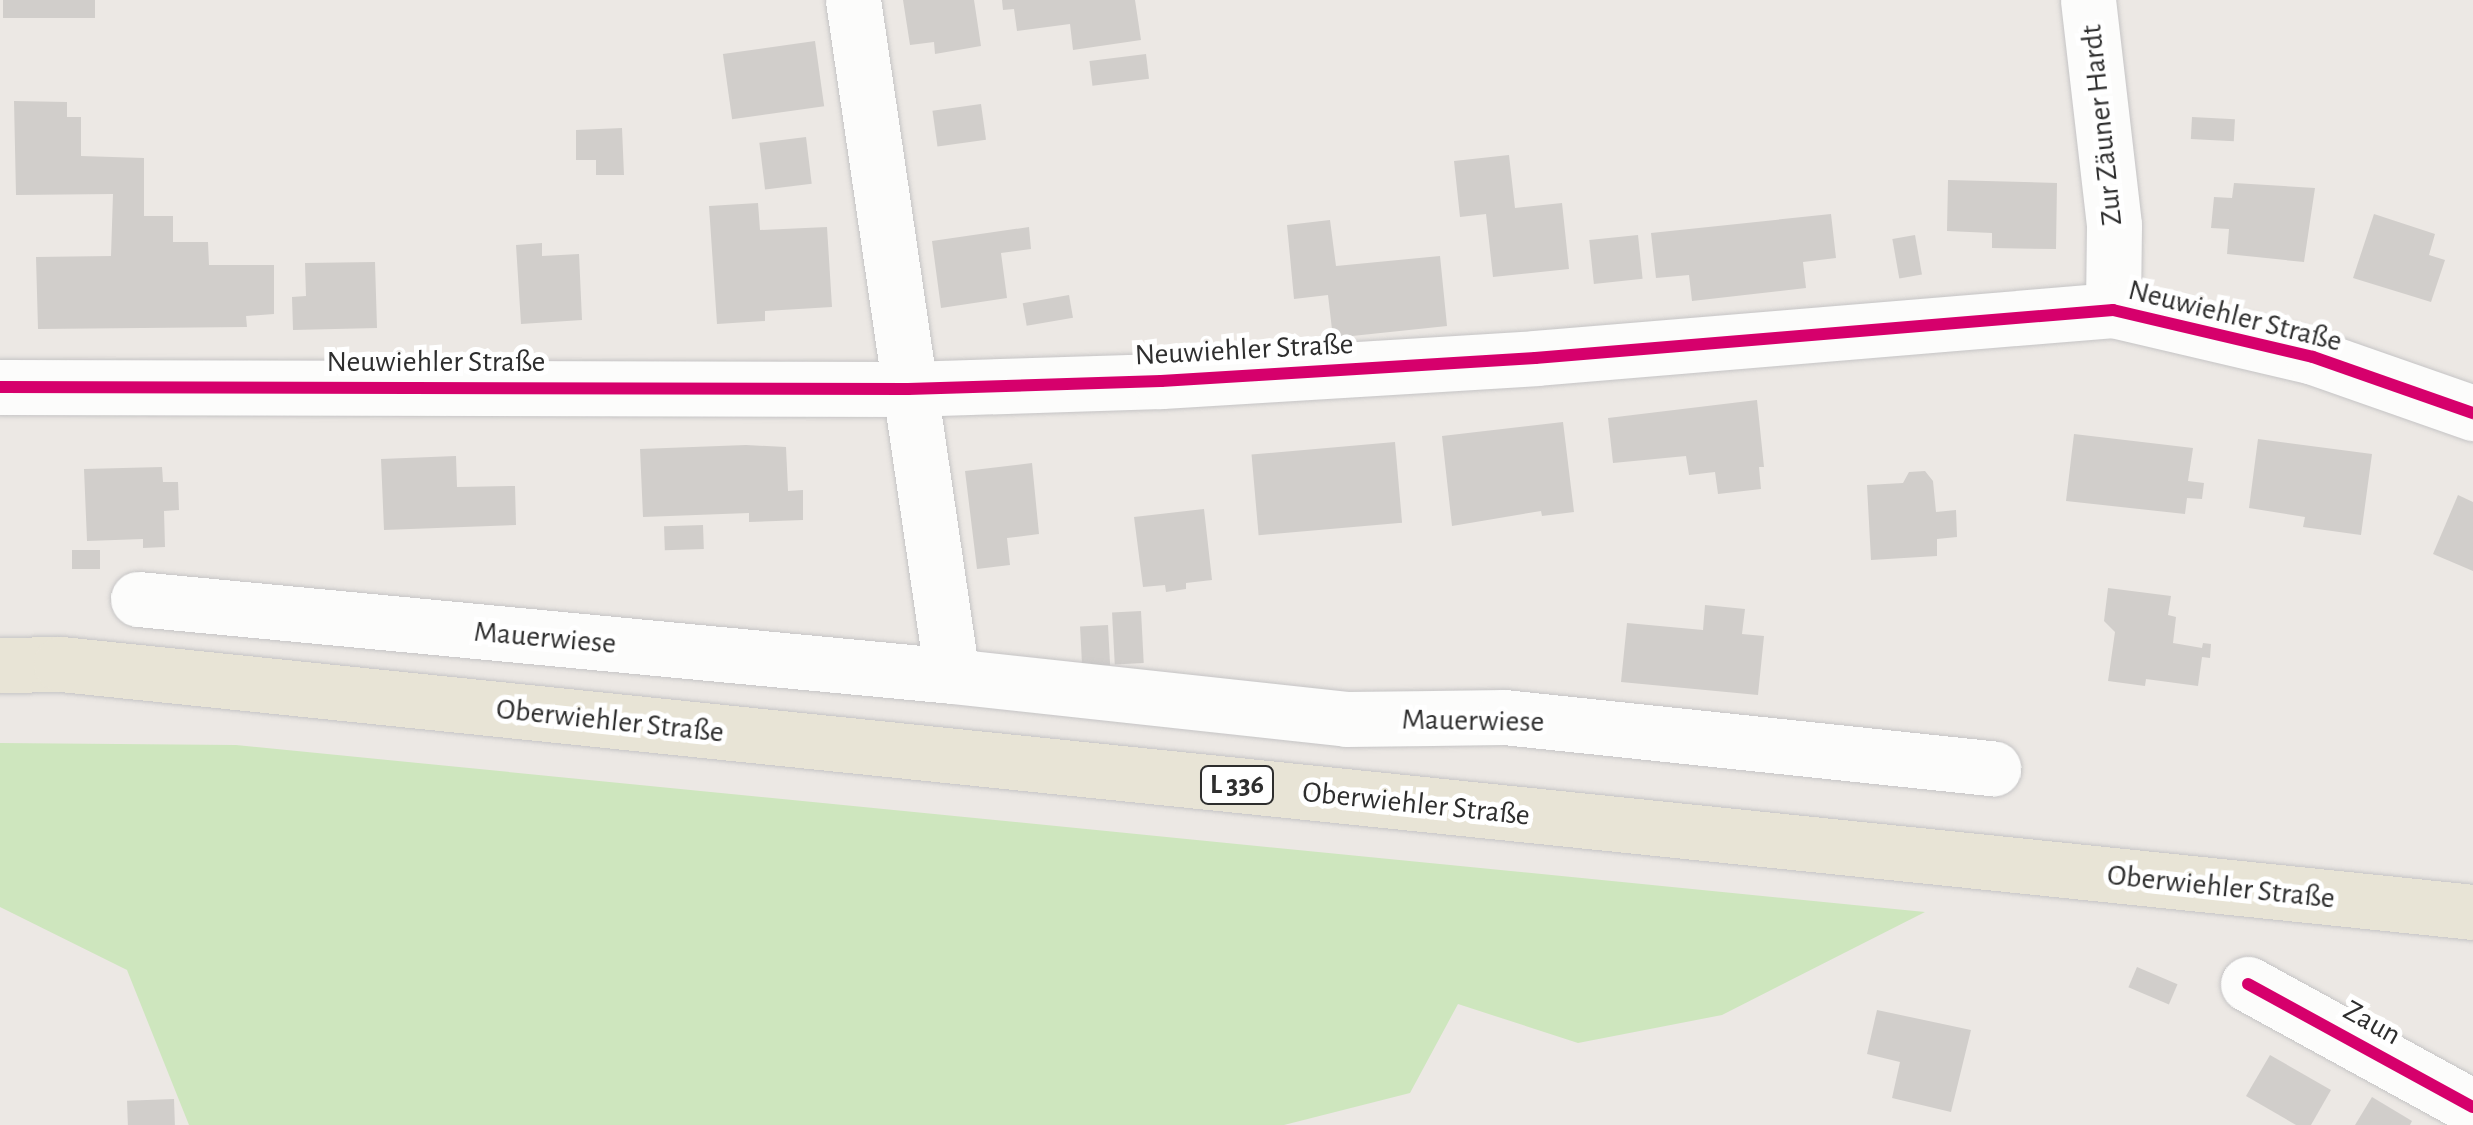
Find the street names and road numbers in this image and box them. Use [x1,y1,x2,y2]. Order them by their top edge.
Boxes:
street label: Zur Zäuner Hardt [2074,23,2130,227]
street label: Neuwiehler Straße [2124,272,2346,360]
street label: Neuwiehler Straße [1134,326,1354,374]
street label: Neuwiehler Straße [327,344,545,380]
street label: Mauerwiese [472,614,618,662]
street label: Oberwiehler Straße [494,691,726,751]
street label: Mauerwiese [1401,702,1545,740]
road number: L 336 [1200,762,1274,808]
street label: Oberwiehler Straße [1300,774,1532,834]
street label: Oberwiehler Straße [2105,857,2337,917]
street label: Zaun [2337,993,2407,1053]

